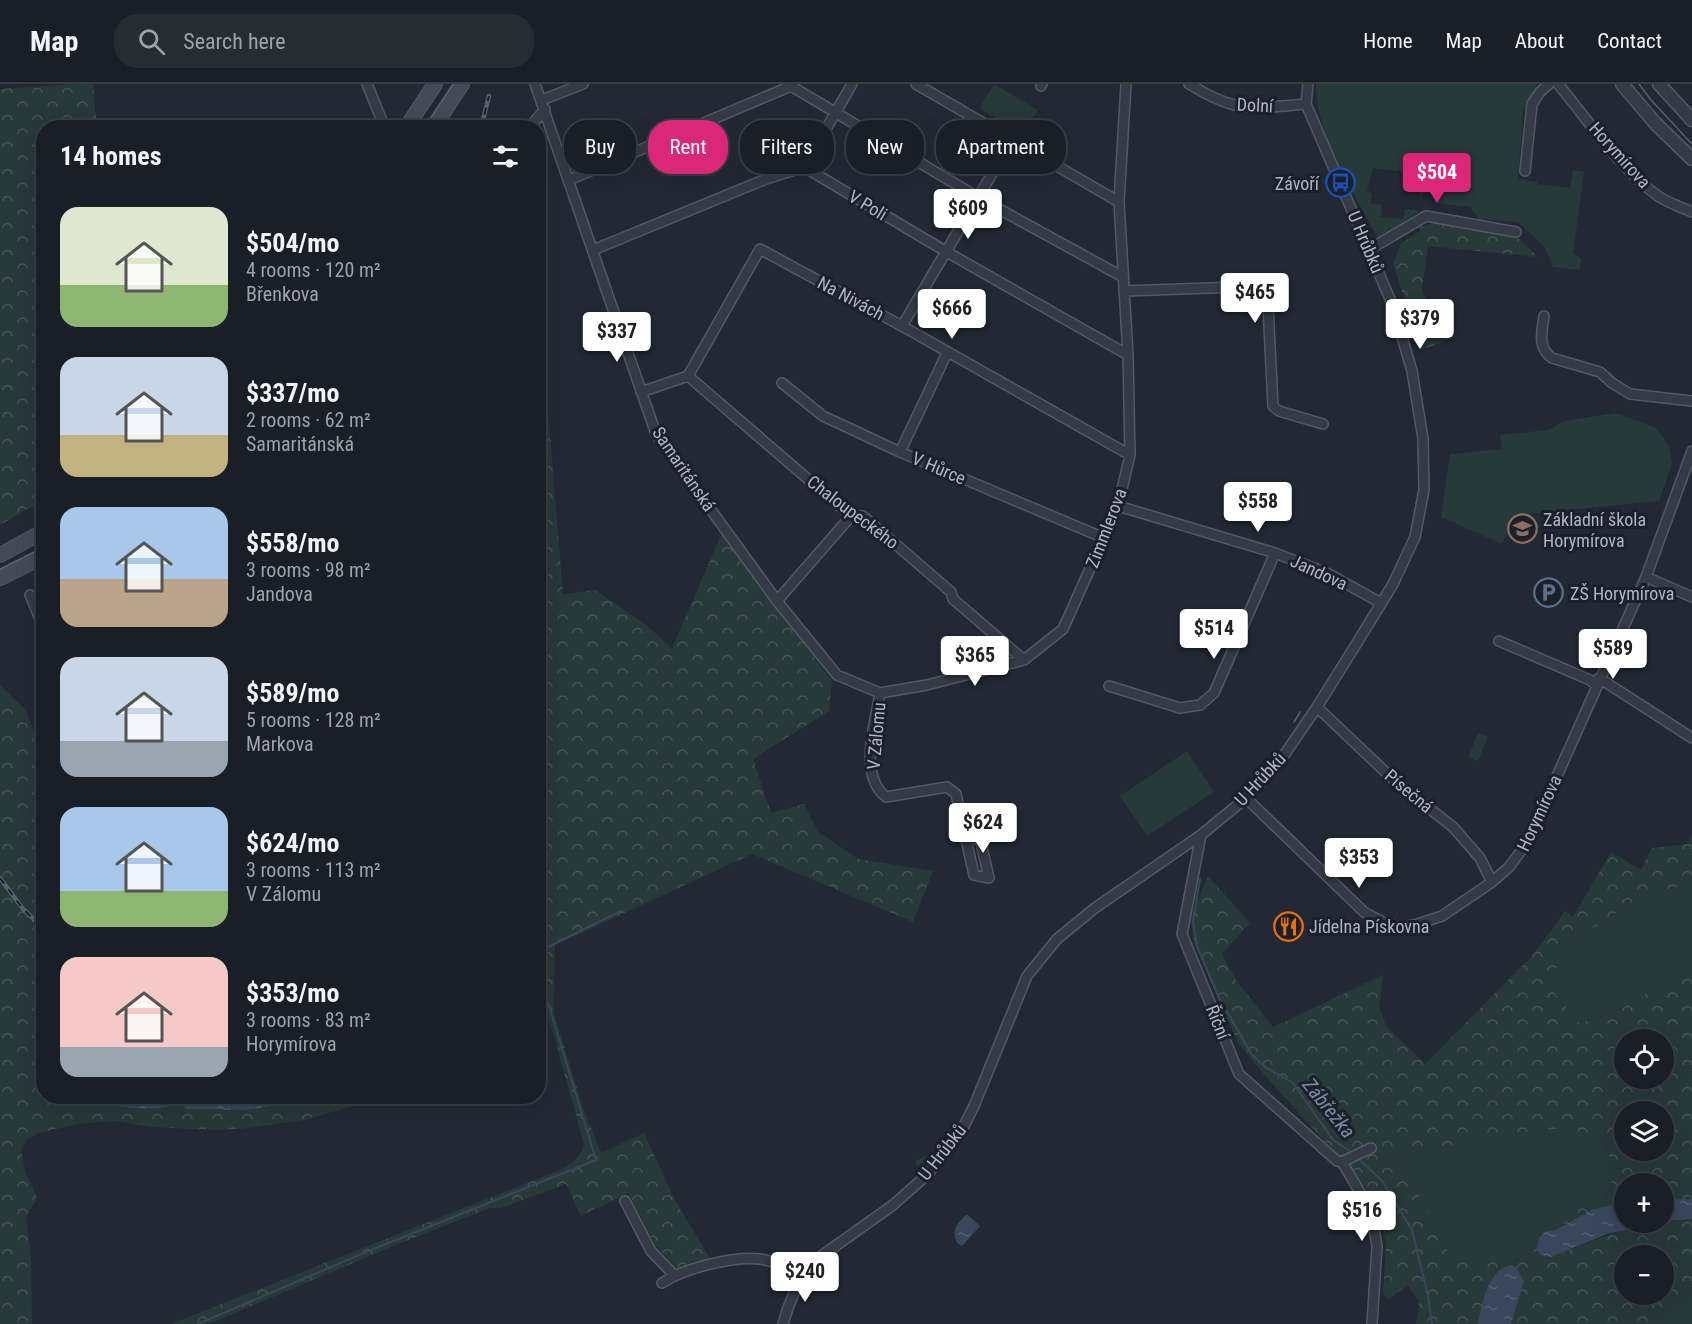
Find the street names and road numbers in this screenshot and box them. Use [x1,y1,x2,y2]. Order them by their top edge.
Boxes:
street label: Dolní [1236,94,1274,116]
street label: Horymírova [1585,118,1655,192]
street label: V Poli [845,185,891,225]
street label: U Hrůbků [1344,208,1388,276]
street label: Na Nivách [814,272,888,324]
street label: Samaritánská [648,423,720,515]
street label: V Hůrce [909,447,969,489]
street label: Chaloupeckého [803,471,903,553]
street label: Zimmlerova [1081,485,1131,571]
street label: Jandova [1287,550,1351,594]
street label: V Zálomu [863,701,889,771]
street label: U Hrůbků [1230,748,1290,810]
street label: Písečná [1381,765,1437,817]
street label: Horymírova [1512,772,1566,854]
street label: Říční [1202,1002,1235,1043]
street label: U Hrůbků [914,1120,970,1184]

